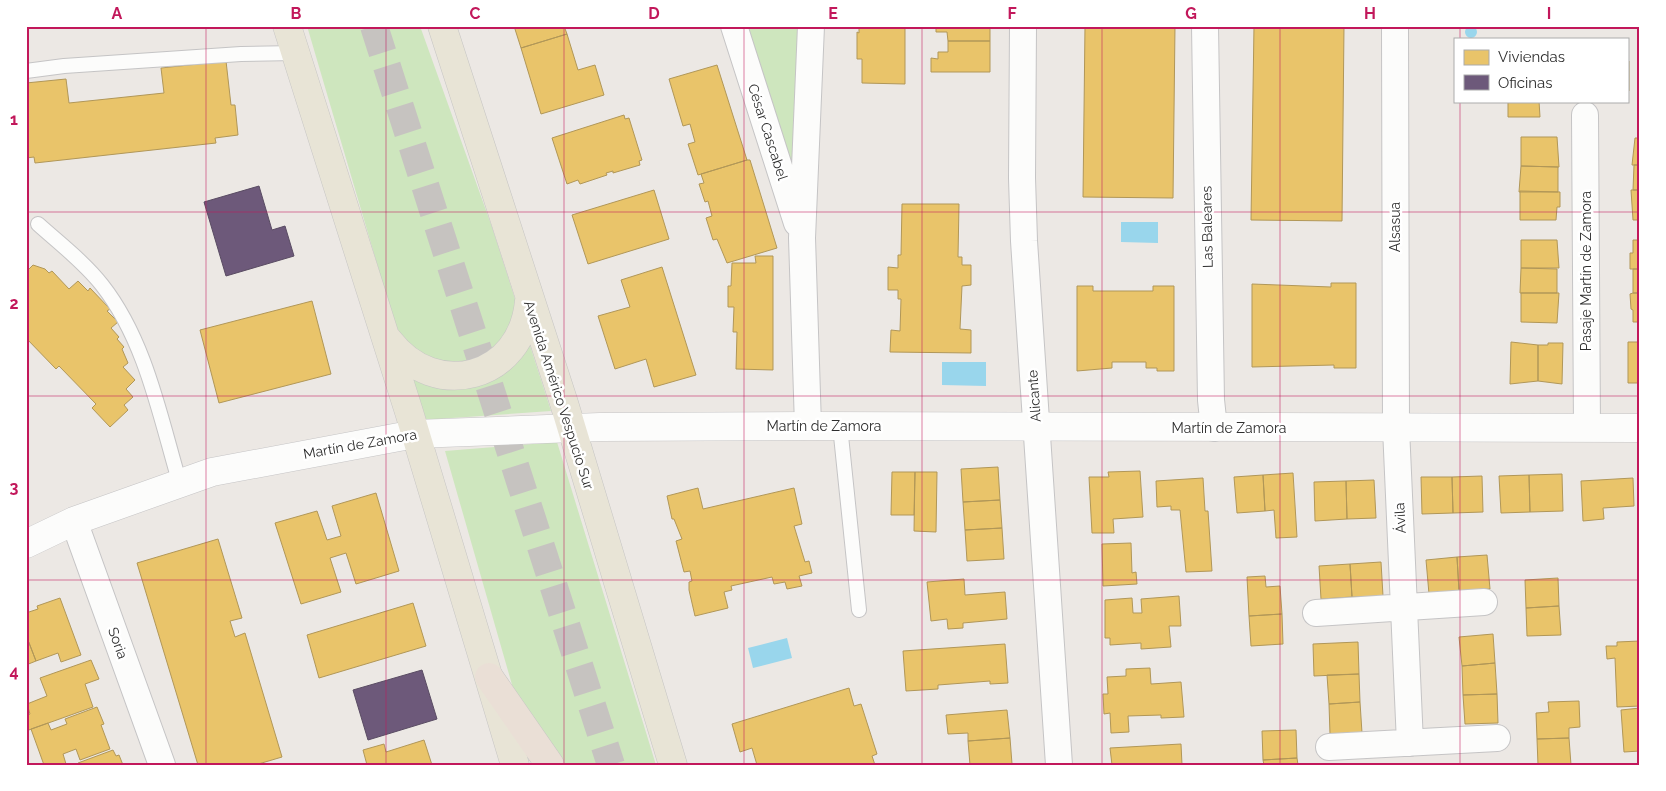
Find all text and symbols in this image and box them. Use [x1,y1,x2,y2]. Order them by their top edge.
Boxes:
text: A [112,4,123,23]
text: B [291,4,302,23]
text: C [470,4,481,23]
text: D [648,4,660,23]
text: E [828,4,838,23]
text: F [1007,4,1017,23]
text: G [1185,4,1197,23]
text: H [1364,4,1376,23]
text: I [1547,4,1551,23]
legend [1454,38,1628,102]
text: Viviendas [1498,48,1565,66]
text: Oficinas [1498,74,1553,92]
street label: César Cascabel [745,82,791,182]
text: 1 [10,110,18,129]
street label: Las Baleares [1198,185,1216,268]
street label: Pasaje Martín de Zamora [1578,191,1594,351]
street label: Alsasua [1387,202,1403,252]
text: 2 [9,294,19,313]
street label: Avenida Américo Vespucio Sur [521,299,597,491]
street label: Alicante [1024,369,1044,423]
street label: Martín de Zamora [767,418,881,434]
street label: Martín de Zamora [1172,420,1286,436]
street label: Martín de Zamora [302,426,418,462]
text: 3 [10,478,19,497]
street label: Ávila [1390,502,1409,534]
street label: Soria [105,625,131,661]
text: 4 [9,662,19,681]

